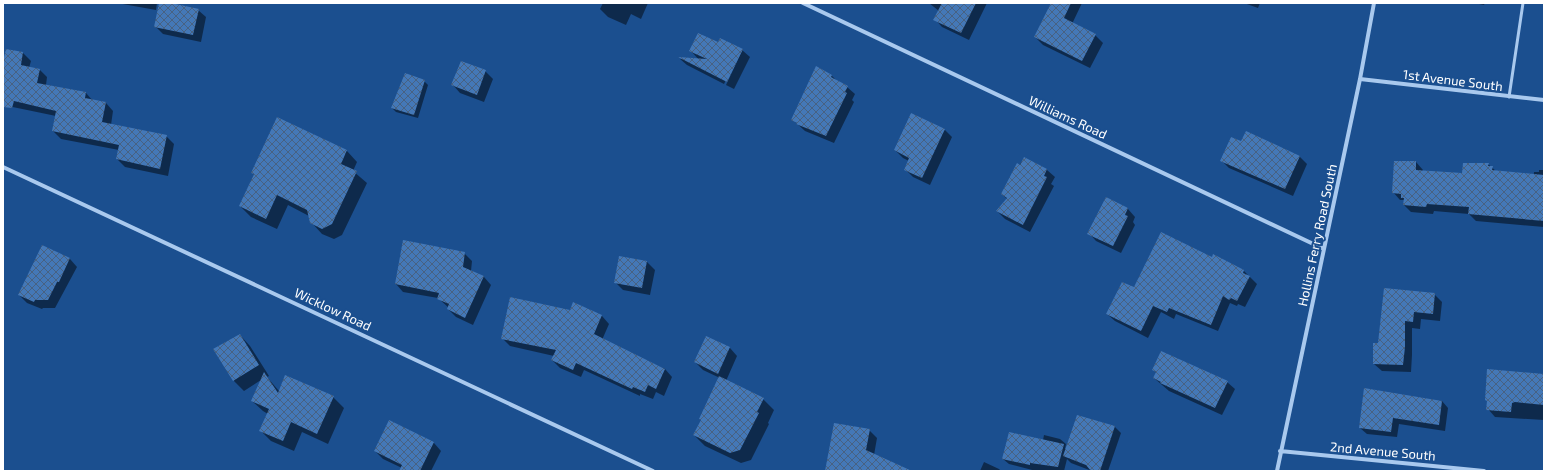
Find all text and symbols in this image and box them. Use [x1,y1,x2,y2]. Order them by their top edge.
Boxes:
street label: 1st Avenue South [1402,66,1504,94]
street label: Williams Road [1026,92,1110,142]
street label: Hollins Ferry Road South [1294,162,1340,308]
street label: Wicklow Road [292,284,374,334]
street label: 2nd Avenue South [1330,438,1436,464]

